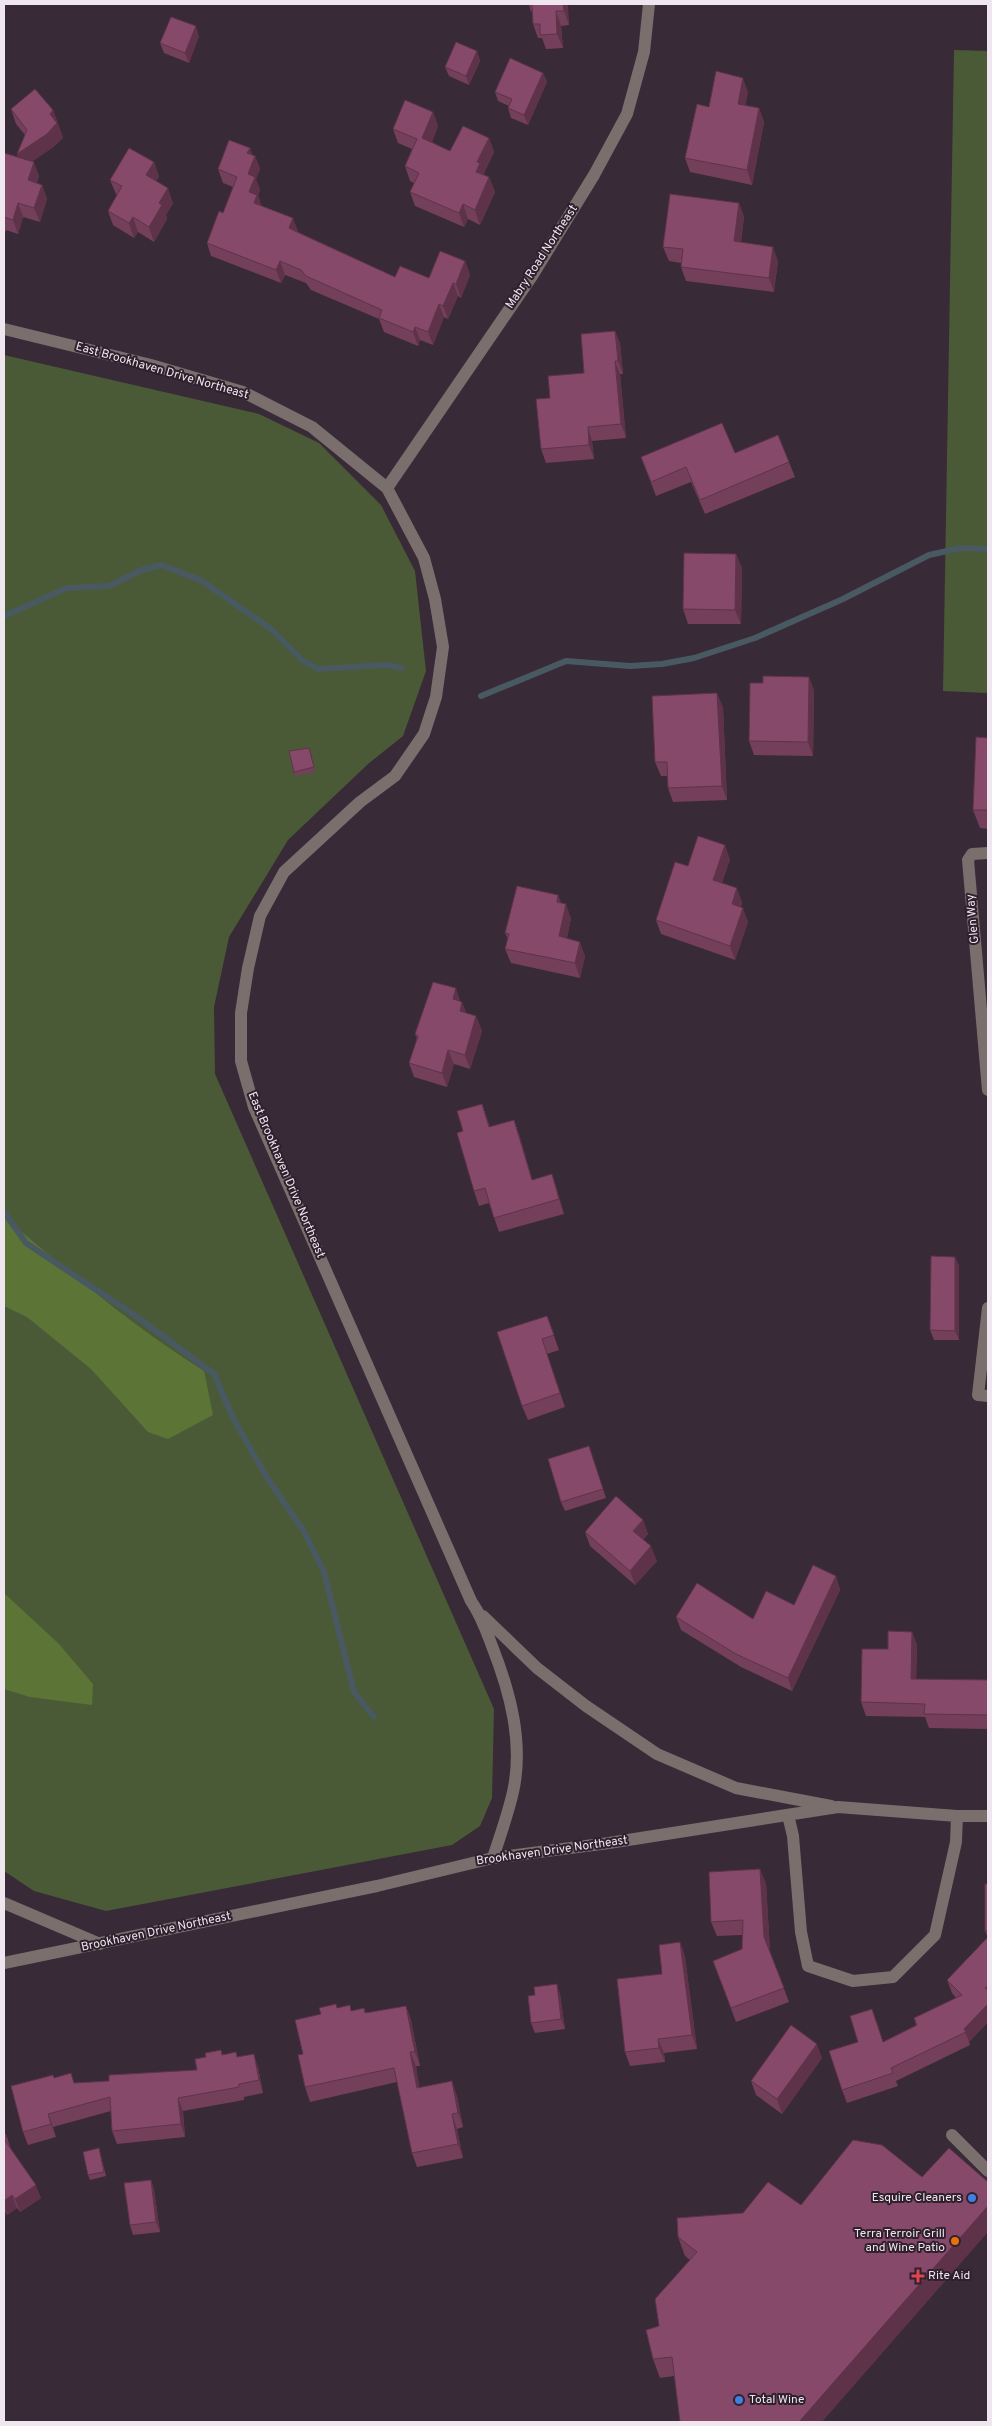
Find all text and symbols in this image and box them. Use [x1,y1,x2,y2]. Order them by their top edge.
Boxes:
street label: Mabry Road Northeast [502,202,582,312]
street label: East Brookhaven Drive Northeast [74,339,250,403]
street label: Glen Way [963,894,983,944]
street label: East Brookhaven Drive Northeast [244,1089,328,1261]
street label: Brookhaven Drive Northeast [475,1832,629,1870]
street label: Brookhaven Drive Northeast [80,1908,232,1956]
place label: Esquire Cleaners [872,2190,962,2206]
marker: Esquire Cleaners [966,2192,978,2204]
place label: Terra Terroir Grill and Wine Patio [854,2226,945,2256]
marker: Terra Terroir Grill and Wine Patio [949,2235,961,2247]
place label: Rite Aid [928,2268,970,2284]
marker: Rite Aid [912,2270,924,2282]
place label: Total Wine [749,2392,804,2408]
marker: Total Wine [733,2394,745,2406]

